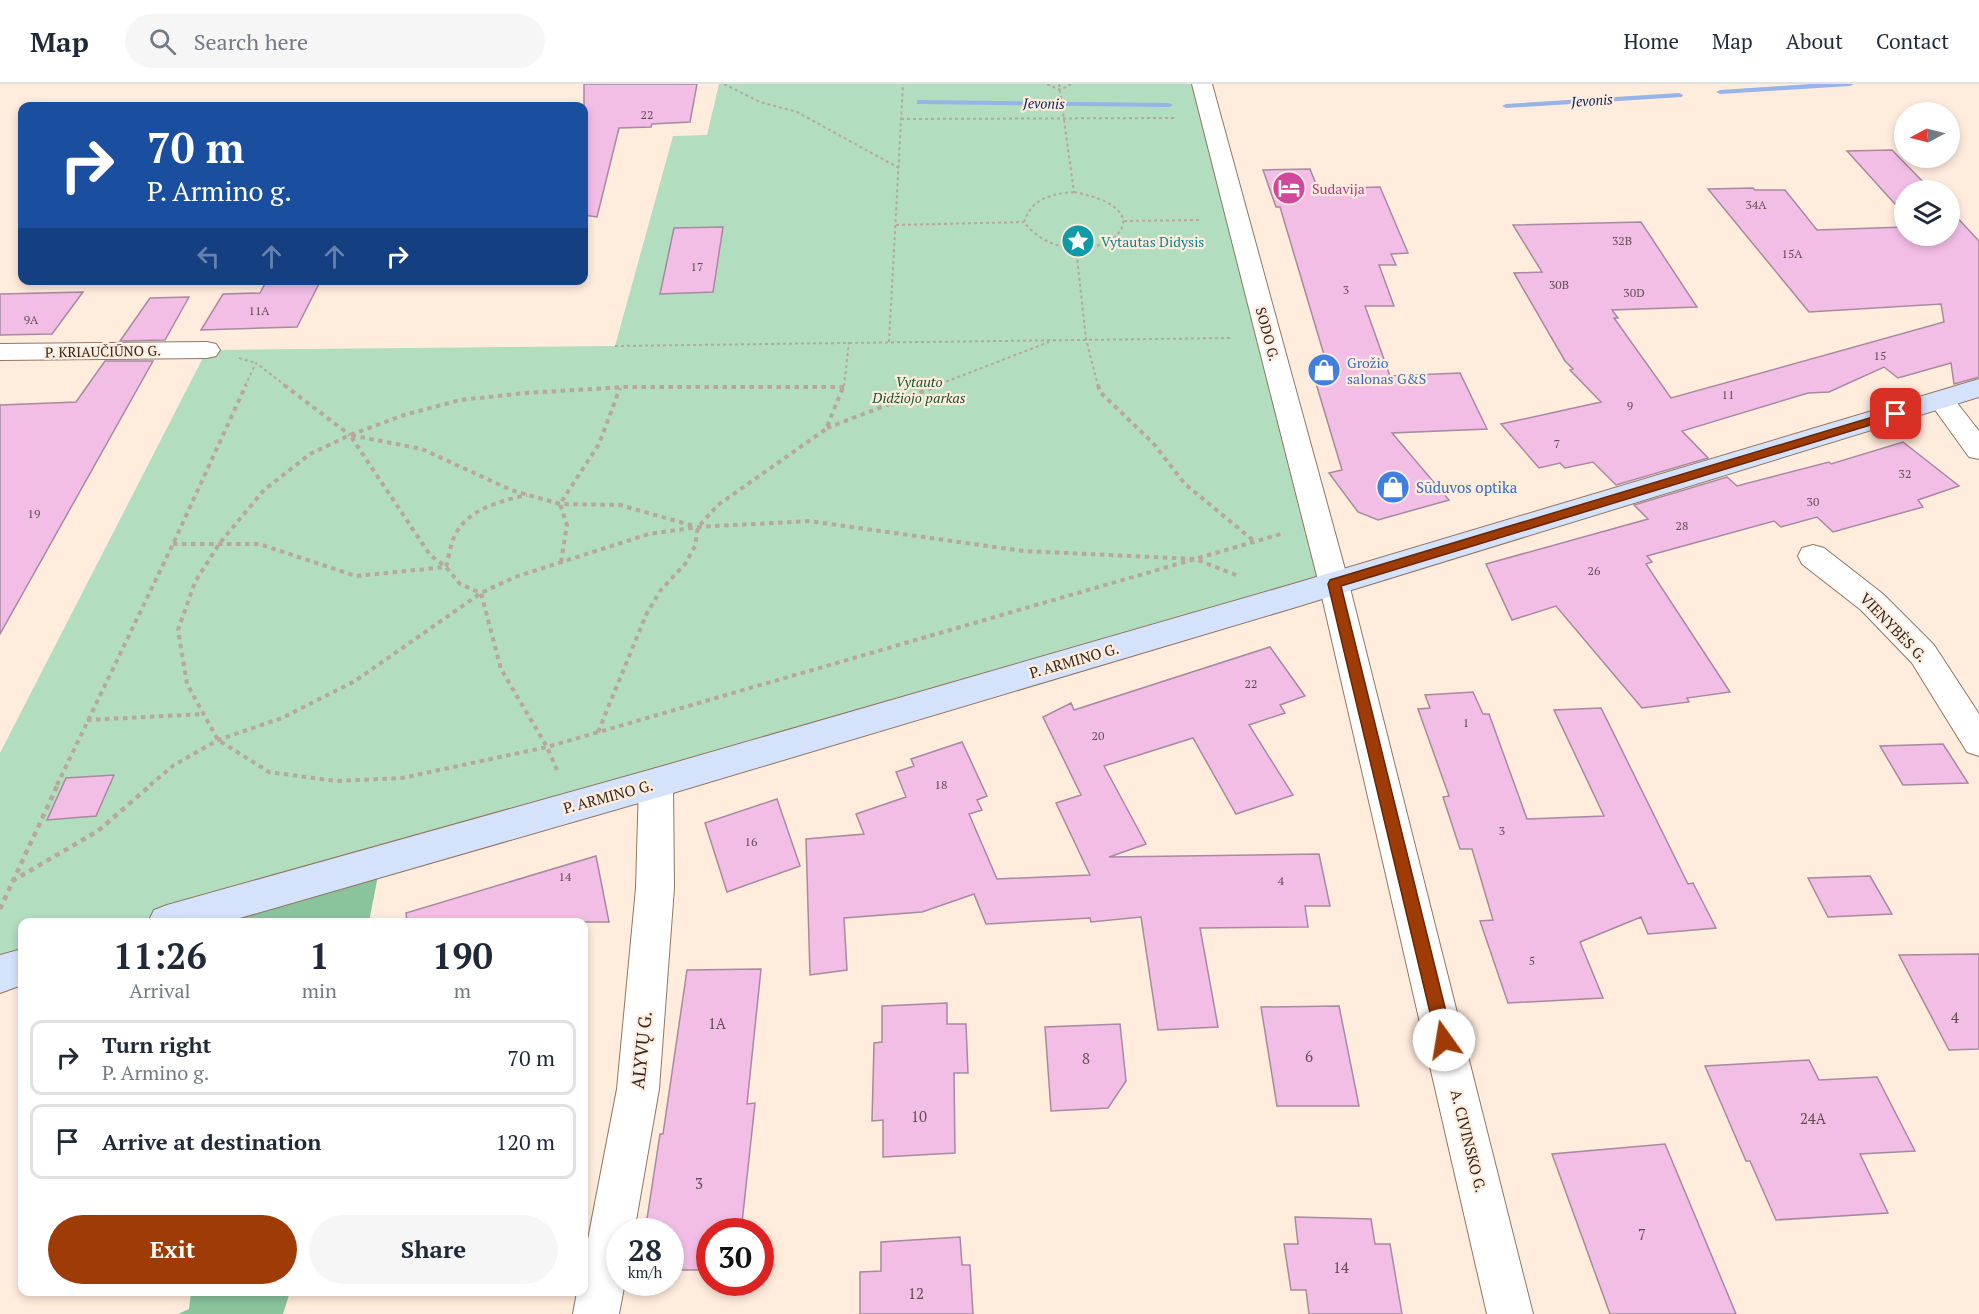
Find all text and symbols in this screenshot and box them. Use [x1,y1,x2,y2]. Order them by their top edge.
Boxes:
search box [125,14,545,68]
text: Map [30,23,89,60]
icon: search [146,25,179,58]
text: Search here [194,27,308,56]
text: Home [1623,27,1679,55]
text: Map [1712,27,1753,55]
text: About [1786,27,1843,55]
text: Contact [1876,27,1949,55]
water label: Jevonis [1570,89,1614,111]
water label: Jevonis [1022,93,1065,113]
north arrow [1894,102,1960,168]
map controls [1894,102,1960,246]
house number: 22 [641,107,653,122]
text: 70 m [147,119,245,175]
icon: right [48,126,126,204]
hotel icon: Sudavija [1271,170,1307,206]
text: P. Armino g. [147,173,292,209]
place label: Sudavija [1312,179,1365,198]
button: layers [1894,180,1960,246]
house number: 34A [1746,197,1767,212]
place icon: Vytautas Didysis [1060,223,1096,259]
place label: Vytautas Didysis [1101,232,1204,251]
house number: 32B [1612,233,1632,248]
icon: left [192,240,225,273]
icon: ahead [255,240,288,273]
icon: ahead [318,240,351,273]
icon: right [381,240,414,273]
house number: 15A [1782,246,1803,261]
house number: 17 [691,259,703,274]
house number: 30B [1549,277,1569,292]
house number: 3 [1343,282,1349,297]
house number: 30D [1623,285,1645,300]
house number: 11A [249,303,270,318]
street label: SODO G. [1252,305,1284,363]
house number: 9A [24,312,39,327]
street label: P. KRIAUČIŪNO G. [45,340,161,362]
house number: 15 [1874,348,1886,363]
shop icon: Grožio salonas G&S [1306,352,1342,388]
place label: Grožio salonas G&S [1347,353,1426,388]
park label: Vytauto Didžiojo parkas [871,372,966,407]
house number: 11 [1722,387,1734,402]
pin [1870,388,1921,439]
icon: arrive [1879,397,1912,430]
house number: 9 [1627,398,1633,413]
house number: 7 [1554,436,1560,451]
house number: 32 [1899,466,1911,481]
shop icon: Sūduvos optika [1375,469,1411,505]
place label: Sūduvos optika [1416,477,1518,497]
house number: 30 [1807,494,1819,509]
house number: 19 [28,506,40,521]
house number: 28 [1676,518,1688,533]
house number: 26 [1588,563,1601,578]
street label: VIENYBĖS G. [1856,588,1932,666]
street label: P. ARMINO G. [1027,638,1121,682]
house number: 22 [1245,676,1257,691]
house number: 1 [1463,715,1469,730]
house number: 20 [1092,728,1104,743]
street label: P. ARMINO G. [561,774,655,818]
house number: 18 [935,777,947,792]
house number: 3 [1499,823,1505,838]
house number: 16 [745,834,758,849]
house number: 14 [559,869,572,884]
house number: 4 [1278,873,1285,888]
text: 11:26 [113,932,207,979]
text: 1 [309,932,330,979]
text: 190 [432,932,493,979]
house number: 5 [1529,953,1535,968]
text: Arrival [129,977,191,1004]
text: min [302,977,337,1004]
text: m [454,977,471,1004]
house number: 4 [1951,1007,1959,1027]
position arrow [1412,1008,1476,1072]
street label: ALYVŲ G. [625,1010,657,1090]
house number: 1A [708,1013,727,1033]
text: Turn right [102,1030,211,1059]
icon: right [51,1041,84,1074]
text: 70 m [507,1043,555,1072]
house number: 6 [1305,1046,1313,1066]
house number: 8 [1082,1048,1090,1068]
text: P. Armino g. [102,1059,209,1086]
street label: A. CIVINSKO G. [1447,1087,1491,1195]
house number: 10 [911,1106,927,1126]
house number: 24A [1800,1108,1827,1128]
icon: arrive [51,1125,84,1158]
text: Arrive at destination [102,1127,321,1156]
text: 120 m [495,1127,555,1156]
house number: 3 [695,1173,703,1193]
button: Exit [48,1215,297,1284]
button: Share [309,1215,558,1284]
speed limit sign: 30 [696,1218,774,1296]
house number: 7 [1638,1224,1646,1244]
text: 28 [628,1230,662,1270]
house number: 14 [1333,1257,1349,1277]
text: km/h [628,1262,662,1282]
house number: 12 [908,1283,924,1303]

